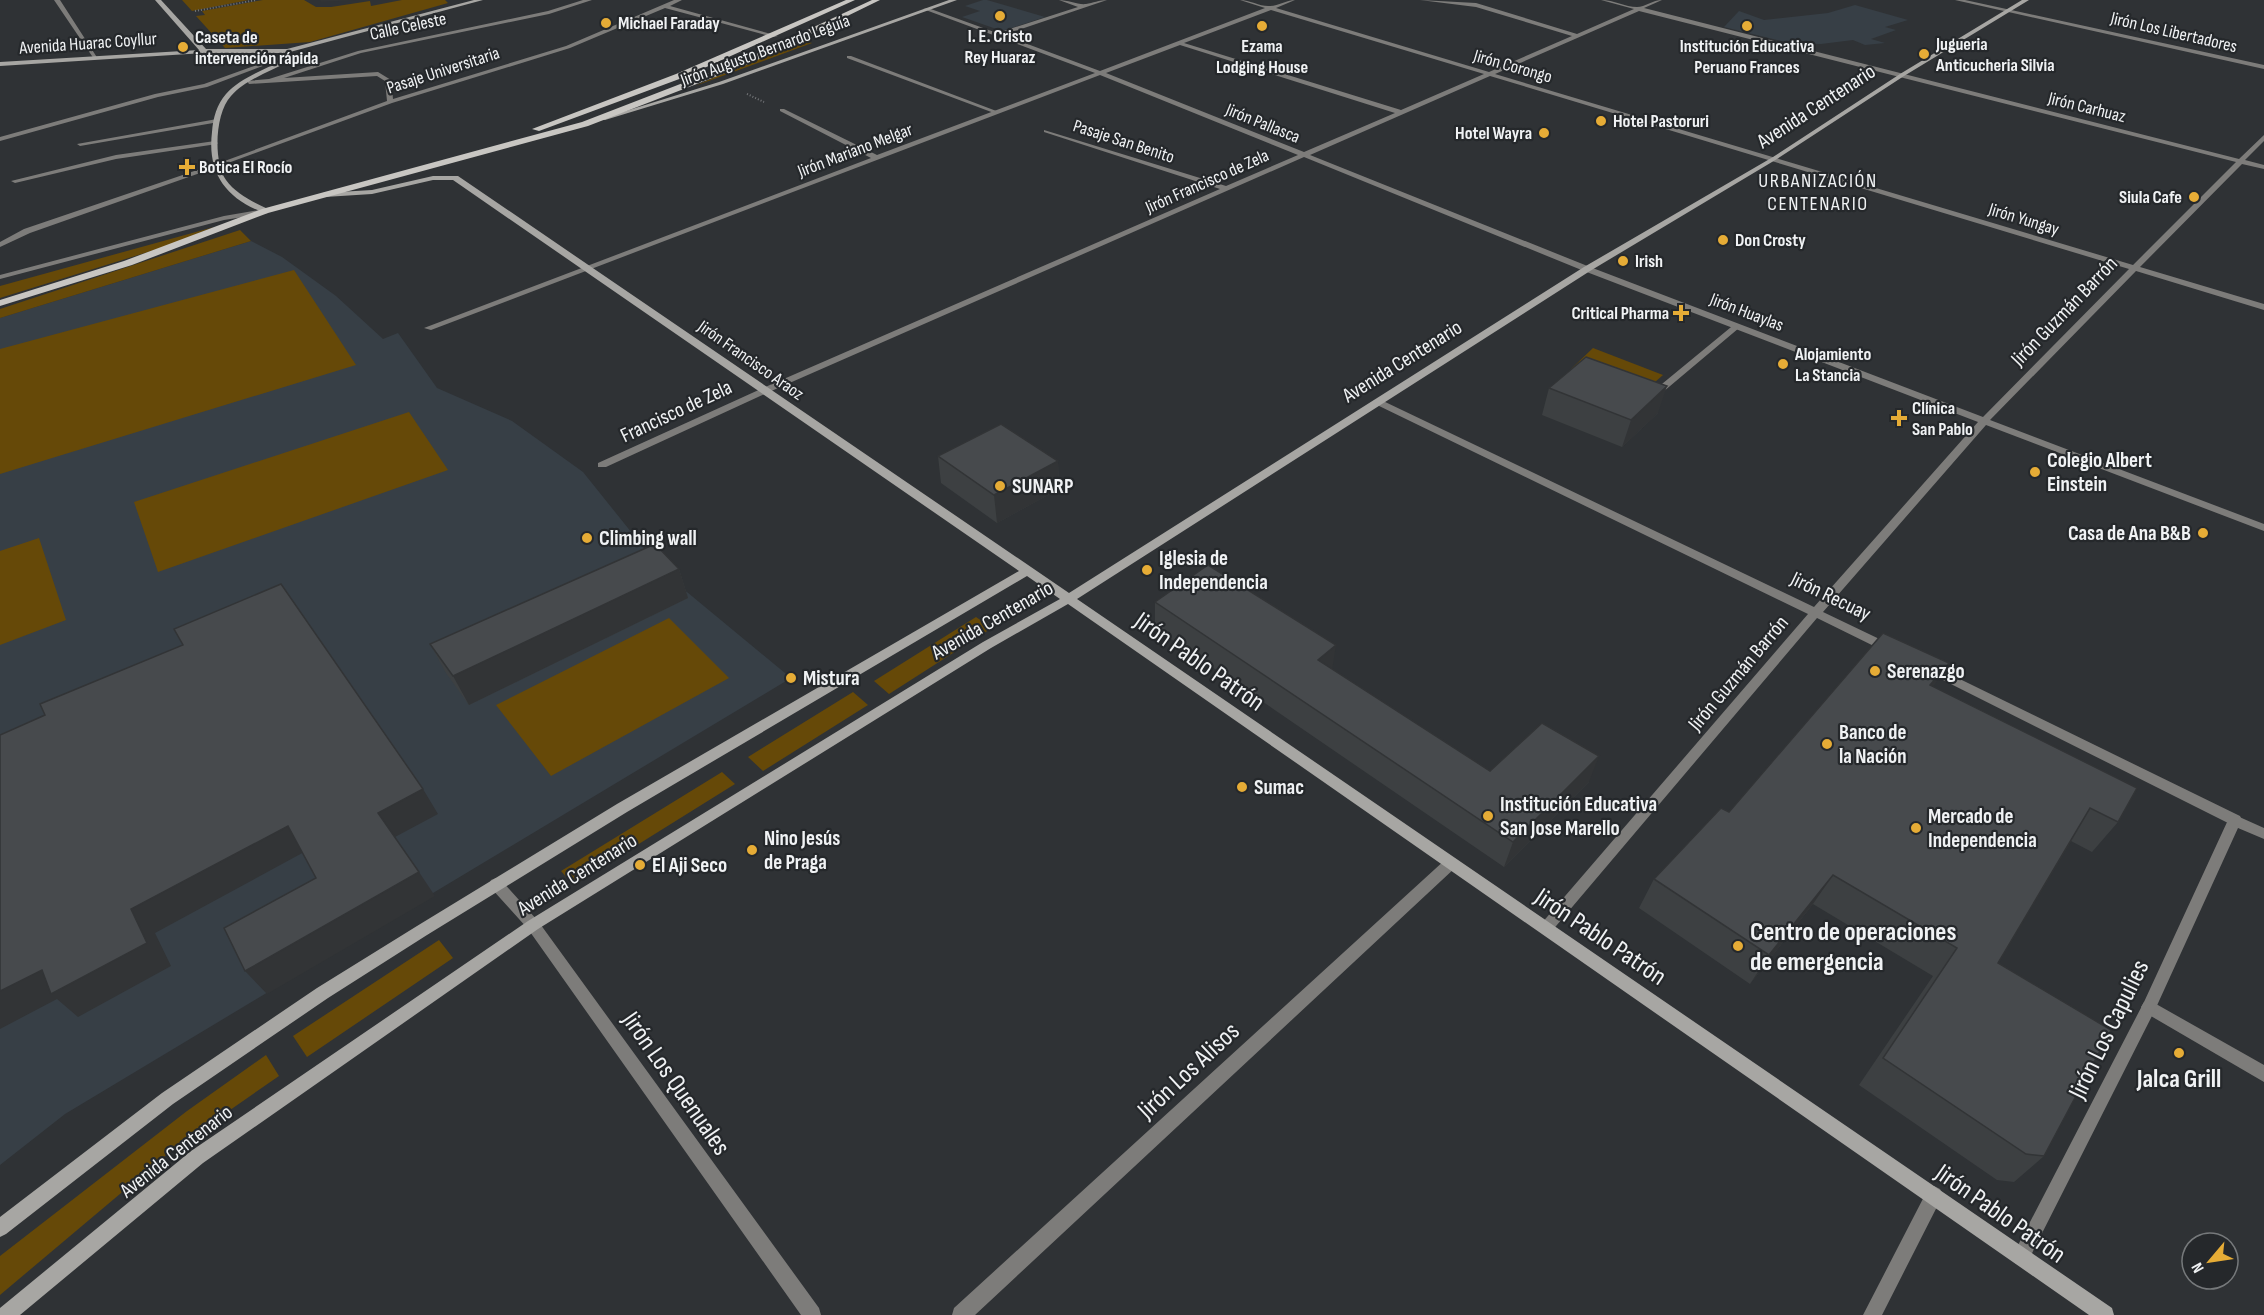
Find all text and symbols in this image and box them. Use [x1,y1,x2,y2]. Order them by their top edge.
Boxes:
street label: Calle Celeste [368,8,448,45]
street label: Jirón Los Libertadores [2108,8,2239,57]
marker: I. E. Cristo Rey Huaraz [993,9,1007,23]
street label: Jirón Augusto Bernardo Leguía [677,10,853,91]
place label: Michael Faraday [618,13,720,34]
marker: Michael Faraday [599,16,613,30]
marker: Ezama Lodging House [1255,19,1269,33]
marker: Institución Educativa Peruano Frances [1740,19,1754,33]
place label: I. E. Cristo Rey Huaraz [965,26,1036,68]
place label: Caseta de intervención rápida [195,27,318,69]
street label: Avenida Huarac Coyllur [18,28,157,59]
place label: Jugueria Anticucheria Silvia [1935,34,2055,76]
place label: Ezama Lodging House [1216,36,1308,78]
place label: Institución Educativa Peruano Frances [1680,36,1814,78]
marker: Caseta de intervención rápida [176,40,190,54]
street label: Pasaje Universitaria [384,42,502,99]
street label: Jirón Corongo [1470,45,1555,88]
marker: Jugueria Anticucheria Silvia [1917,47,1931,61]
street label: Avenida Centenario [1752,59,1880,155]
street label: Jirón Carhuaz [2045,87,2128,127]
street label: Jirón Pallasca [1222,99,1303,148]
place label: Hotel Pastoruri [1613,111,1709,132]
marker: Hotel Pastoruri [1594,114,1608,128]
street label: Pasaje San Benito [1071,115,1177,168]
street label: Jirón Mariano Melgar [794,119,916,182]
place label: Hotel Wayra [1455,123,1532,144]
marker: Hotel Wayra [1537,126,1551,140]
street label: Jirón Francisco de Zela [1141,145,1272,218]
place label: Botica El Rocío [199,157,293,178]
marker: Botica El Rocío [180,160,194,174]
district label: URBANIZACIÓN CENTENARIO [1758,169,1878,216]
place label: Siula Cafe [2119,187,2182,208]
marker: Siula Cafe [2187,190,2201,204]
street label: Jirón Yungay [1985,199,2062,240]
place label: Don Crosty [1735,230,1806,251]
marker: Don Crosty [1716,233,1730,247]
place label: Irish [1635,251,1663,272]
street label: Jirón Guzmán Barrón [2005,251,2123,372]
marker: Irish [1616,254,1630,268]
street label: Jirón Huaylas [1706,288,1787,336]
place label: Critical Pharma [1571,303,1669,324]
marker: Critical Pharma [1674,306,1688,320]
street label: Avenida Centenario [1337,315,1467,409]
street label: Jirón Francisco Araoz [693,316,808,405]
place label: Alojamiento La Stancia [1794,344,1871,386]
marker: Alojamiento La Stancia [1776,357,1790,371]
street label: Francisco de Zela [616,375,736,448]
place label: Clínica San Pablo [1912,398,1973,440]
marker: Clínica San Pablo [1890,409,1908,427]
place label: Colegio Albert Einstein [2047,448,2152,497]
marker: Colegio Albert Einstein [2028,465,2042,479]
place label: SUNARP [1012,474,1073,499]
marker: SUNARP [993,479,1007,493]
place label: Casa de Ana B&B [2068,521,2191,546]
place label: Climbing wall [599,526,697,551]
marker: Casa de Ana B&B [2196,526,2210,540]
marker: Climbing wall [580,531,594,545]
place label: Iglesia de Independencia [1159,546,1268,595]
marker: Iglesia de Independencia [1140,563,1154,577]
street label: Jirón Recuay [1786,566,1875,627]
street label: Avenida Centenario [926,576,1057,666]
street label: Jirón Pablo Patrón [1127,605,1270,719]
street label: Jirón Guzmán Barrón [1682,611,1794,737]
place label: Serenazgo [1887,659,1965,684]
marker: Serenazgo [1868,664,1882,678]
place label: Mistura [803,666,860,691]
marker: Mistura [784,671,798,685]
place label: Banco de la Nación [1839,720,1907,769]
marker: Banco de la Nación [1820,737,1834,751]
place label: Sumac [1254,775,1304,800]
marker: Sumac [1235,780,1249,794]
place label: Institución Educativa San Jose Marello [1500,792,1657,841]
place label: Mercado de Independencia [1928,804,2037,853]
marker: Institución Educativa San Jose Marello [1481,809,1495,823]
marker: Mercado de Independencia [1909,821,1923,835]
place label: Nino Jesús de Praga [764,826,840,875]
street label: Avenida Centenario [512,828,642,922]
marker: Nino Jesús de Praga [745,843,759,857]
place label: El Aji Seco [652,853,727,878]
marker: El Aji Seco [633,858,647,872]
street label: Jirón Pablo Patrón [1528,881,1672,993]
place label: Centro de operaciones de emergencia [1750,917,1956,978]
marker: Centro de operaciones de emergencia [1731,939,1745,953]
street label: Jirón Los Capulies [2062,955,2156,1105]
street label: Jirón Los Quenuales [614,1005,737,1161]
street label: Jirón Los Alisos [1131,1016,1246,1127]
marker: Jalca Grill [2172,1046,2186,1060]
place label: Jalca Grill [2136,1064,2221,1095]
street label: Avenida Centenario [114,1100,238,1204]
street label: Jirón Pablo Patrón [1928,1157,2071,1271]
north arrow [2180,1231,2240,1291]
text: N [2188,1259,2209,1276]

